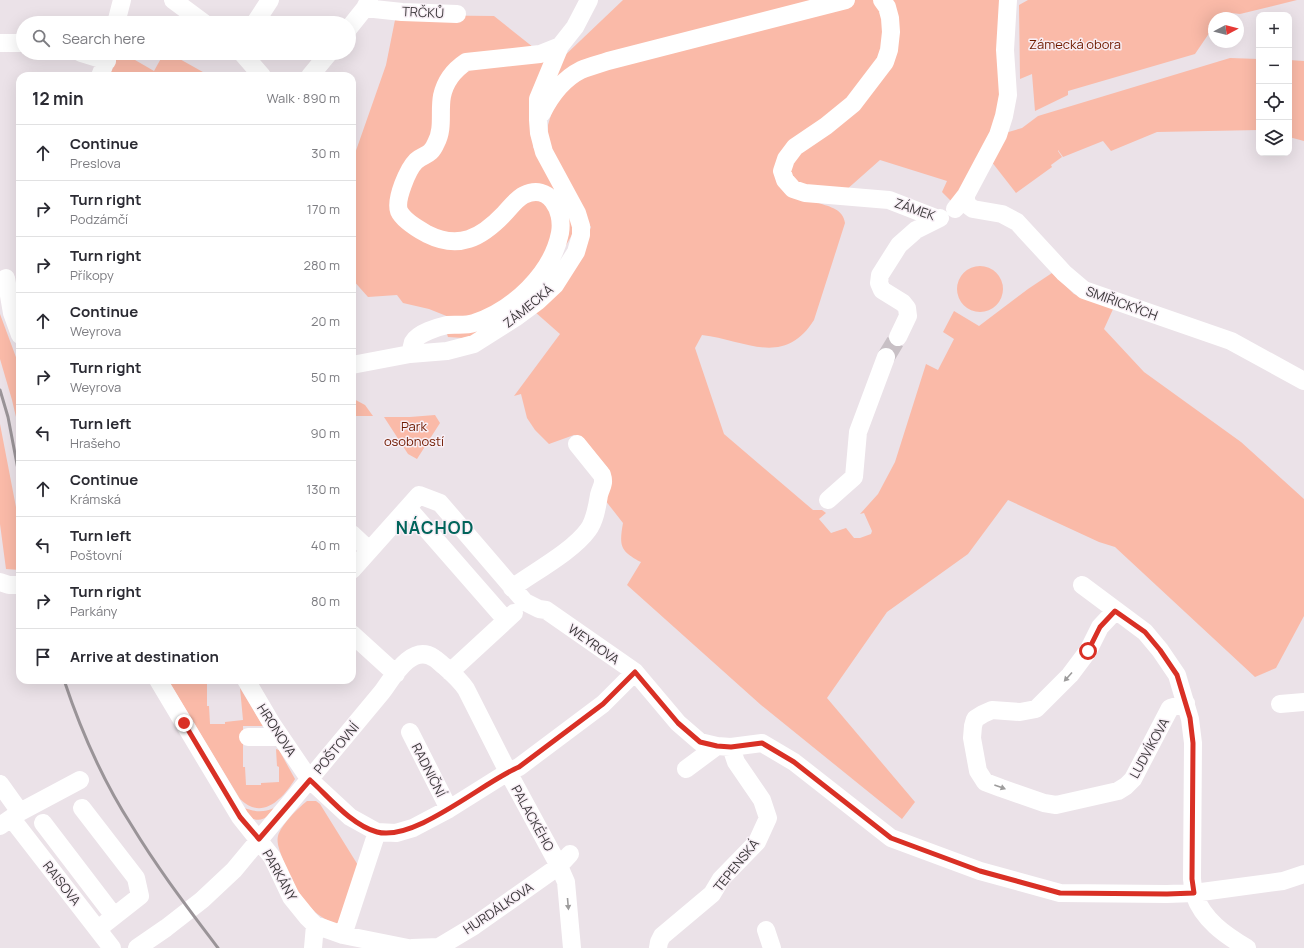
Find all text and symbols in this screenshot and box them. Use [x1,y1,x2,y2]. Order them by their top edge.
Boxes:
street label: TRČKŮ [402,2,444,22]
north arrow [1208,12,1244,48]
map controls [1256,12,1292,156]
button: + [1256,12,1292,48]
search box [16,16,356,60]
icon: search [30,27,52,49]
text: Search here [62,28,145,49]
park label: Zámecká obora [1029,35,1121,53]
button: − [1256,48,1292,84]
button: locate [1256,84,1292,120]
text: 12 min [32,87,84,110]
text: Walk · 890 m [266,89,340,107]
button: layers [1256,120,1292,156]
text: Continue [70,133,138,154]
icon: ahead [32,142,54,164]
text: 30 m [311,144,340,162]
text: Preslova [70,154,121,172]
text: Turn right [70,189,141,210]
street label: ZÁMEK [892,194,938,224]
icon: right [32,198,54,220]
text: 170 m [307,200,340,218]
text: Podzámčí [70,210,128,228]
text: Turn right [70,245,141,266]
icon: right [32,254,54,276]
text: 280 m [303,256,340,274]
text: Příkopy [70,266,114,284]
street label: ZÁMECKÁ [499,280,557,332]
street label: SMIŘICKÝCH [1084,282,1160,324]
text: Continue [70,301,138,322]
icon: ahead [32,310,54,332]
text: 20 m [311,312,340,330]
text: Weyrova [70,322,121,340]
text: Turn right [70,357,141,378]
icon: right [32,366,54,388]
text: 50 m [311,368,340,386]
text: Weyrova [70,378,121,396]
text: Turn left [70,413,132,434]
park label: Park osobností [384,417,444,450]
icon: left [32,422,54,444]
text: 90 m [310,424,340,442]
text: Hrašeho [70,434,120,452]
text: Continue [70,469,138,490]
icon: ahead [32,478,54,500]
text: 130 m [306,480,340,498]
text: Krámská [70,490,121,508]
district label: NÁCHOD [396,516,474,539]
text: Turn left [70,525,132,546]
icon: left [32,534,54,556]
text: 40 m [311,536,340,554]
text: Poštovní [70,546,122,564]
text: Turn right [70,581,141,602]
icon: right [32,590,54,612]
text: 80 m [311,592,340,610]
text: Parkány [70,602,117,620]
street label: WEYROVA [565,620,623,668]
route start [1079,642,1097,660]
icon: arrive [32,646,54,668]
text: Arrive at destination [70,646,219,667]
one-way arrow [1064,671,1073,682]
street label: HRONOVA [253,700,301,760]
route end [175,714,193,732]
street label: LUDVÍKOVA [1125,715,1173,781]
street label: POŠTOVNÍ [309,719,363,777]
street label: RADNIČNÍ [408,740,450,800]
street label: PALACKÉHO [507,782,559,855]
one-way arrow [994,785,1006,791]
street label: TEPENSKÁ [709,835,763,895]
street label: PARKÁNY [259,846,302,904]
street label: RAISOVA [39,857,85,909]
street label: HURDÁLKOVA [459,878,537,938]
one-way arrow [564,898,571,910]

